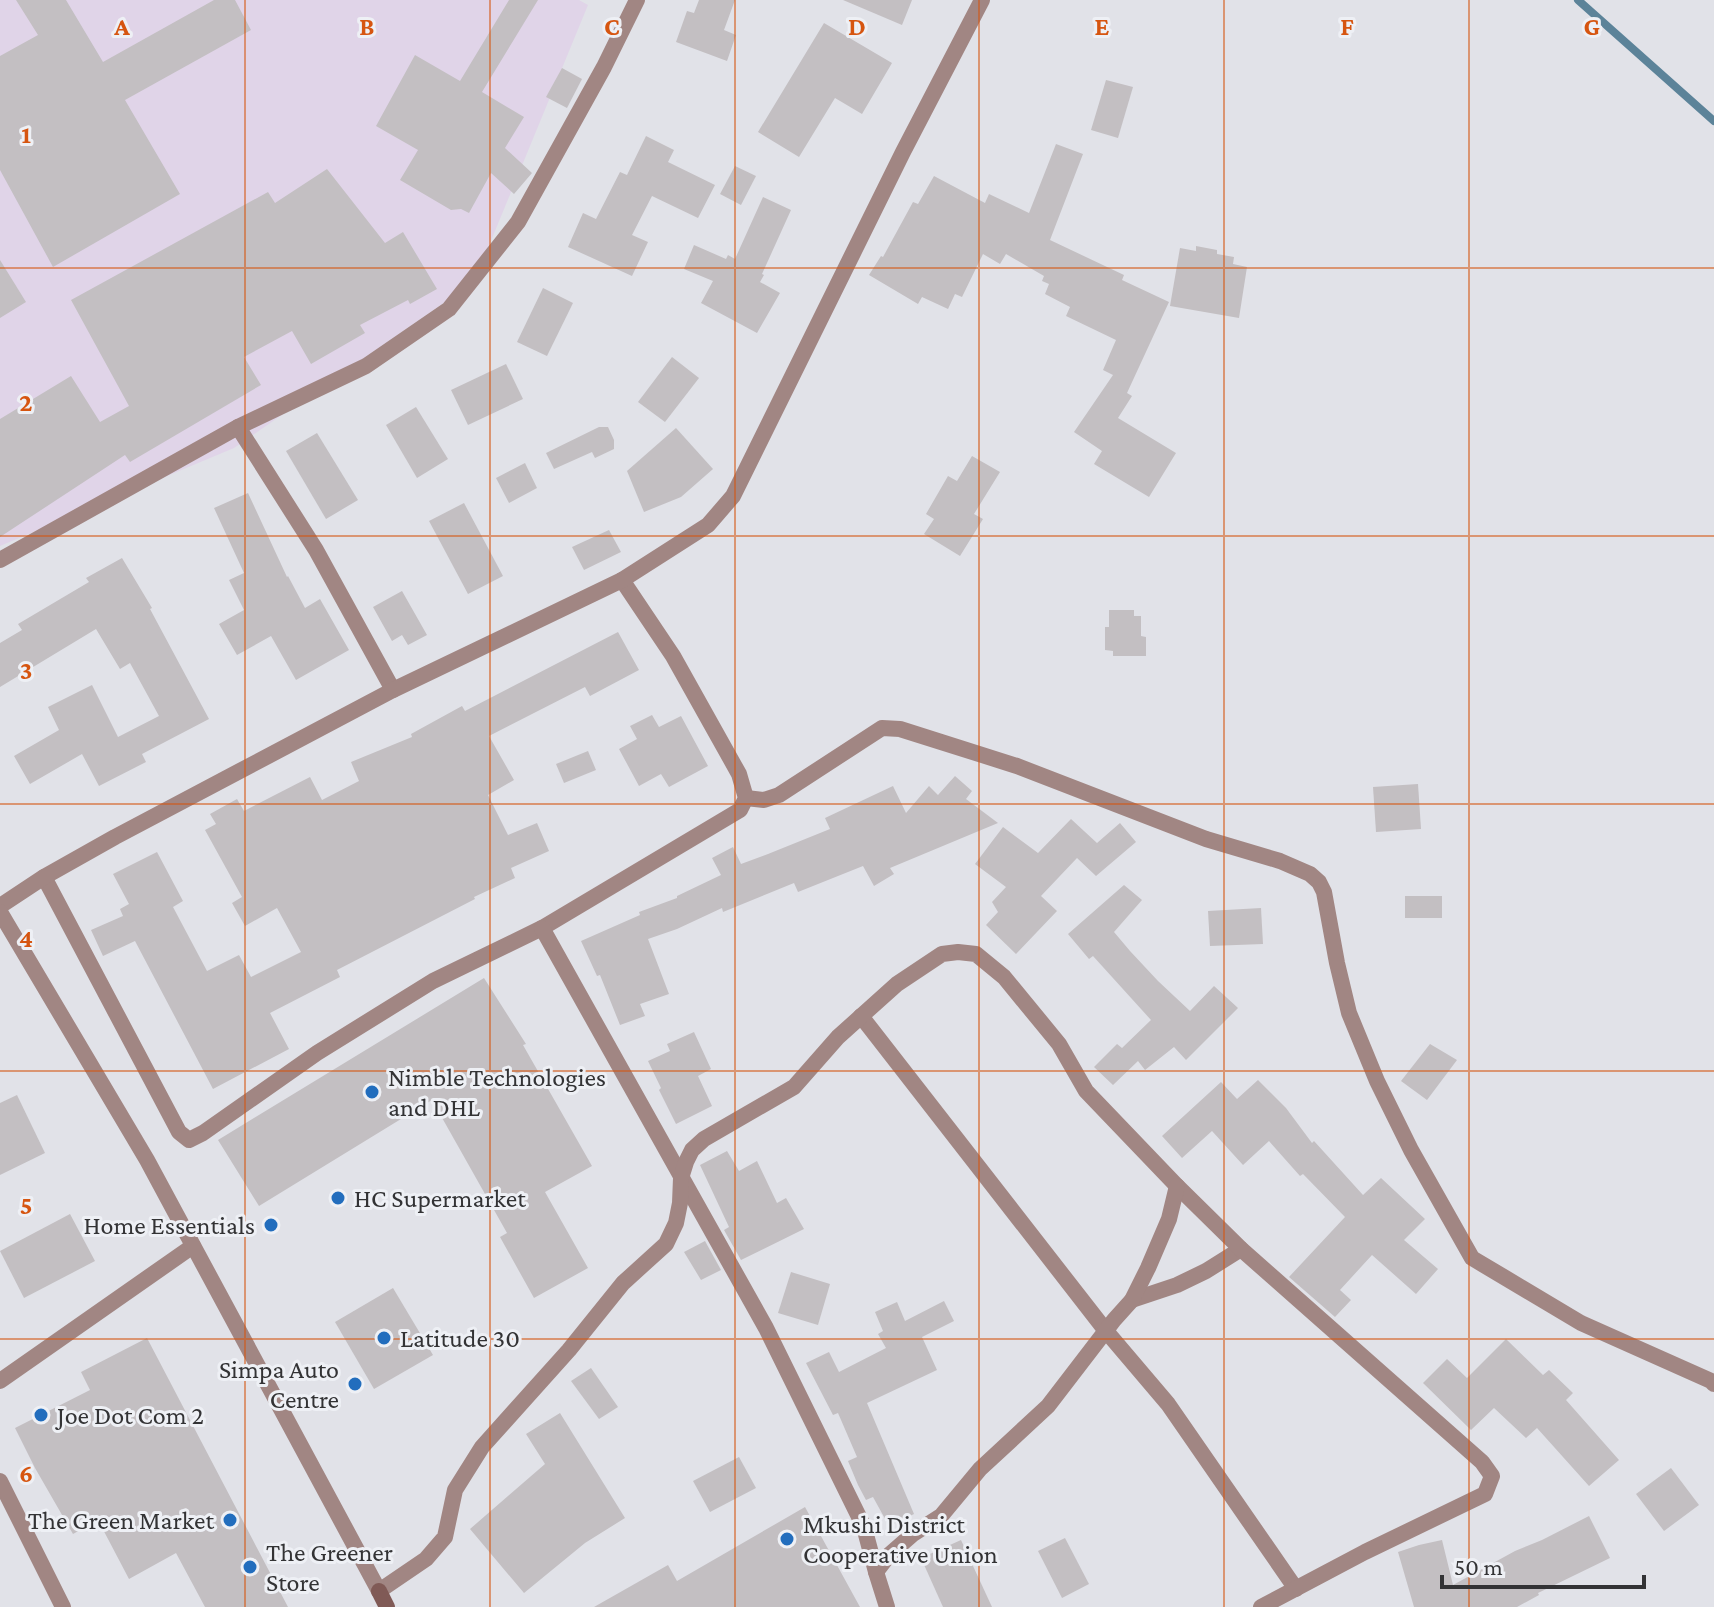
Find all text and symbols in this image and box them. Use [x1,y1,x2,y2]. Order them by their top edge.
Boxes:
text: A [113,12,130,41]
text: B [359,12,375,41]
text: C [604,12,620,41]
text: D [848,12,866,41]
text: E [1095,12,1110,41]
text: F [1340,12,1354,41]
text: G [1584,12,1600,41]
text: 1 [21,120,31,149]
text: 2 [19,388,33,417]
text: 3 [20,656,32,685]
text: 4 [19,924,33,953]
place label: Nimble Technologies and DHL [388,1063,606,1122]
marker: Nimble Technologies and DHL [363,1083,381,1101]
place label: HC Supermarket [354,1184,526,1213]
marker: HC Supermarket [329,1189,347,1207]
text: 5 [20,1191,32,1220]
place label: Home Essentials [83,1211,255,1240]
marker: Home Essentials [262,1216,280,1234]
place label: Latitude 30 [400,1324,520,1353]
marker: Latitude 30 [375,1329,393,1347]
place label: Simpa Auto Centre [219,1355,339,1414]
marker: Simpa Auto Centre [346,1375,364,1393]
place label: Joe Dot Com 2 [55,1401,204,1430]
marker: Joe Dot Com 2 [32,1406,50,1424]
text: 6 [19,1459,33,1488]
place label: The Green Market [28,1506,214,1535]
place label: Mkushi District Cooperative Union [803,1510,998,1569]
marker: The Green Market [221,1511,239,1529]
marker: Mkushi District Cooperative Union [778,1530,796,1548]
place label: The Greener Store [266,1538,393,1597]
scale bar [1442,1539,1644,1589]
text: 50 m [1454,1553,1503,1580]
marker: The Greener Store [241,1558,259,1576]

